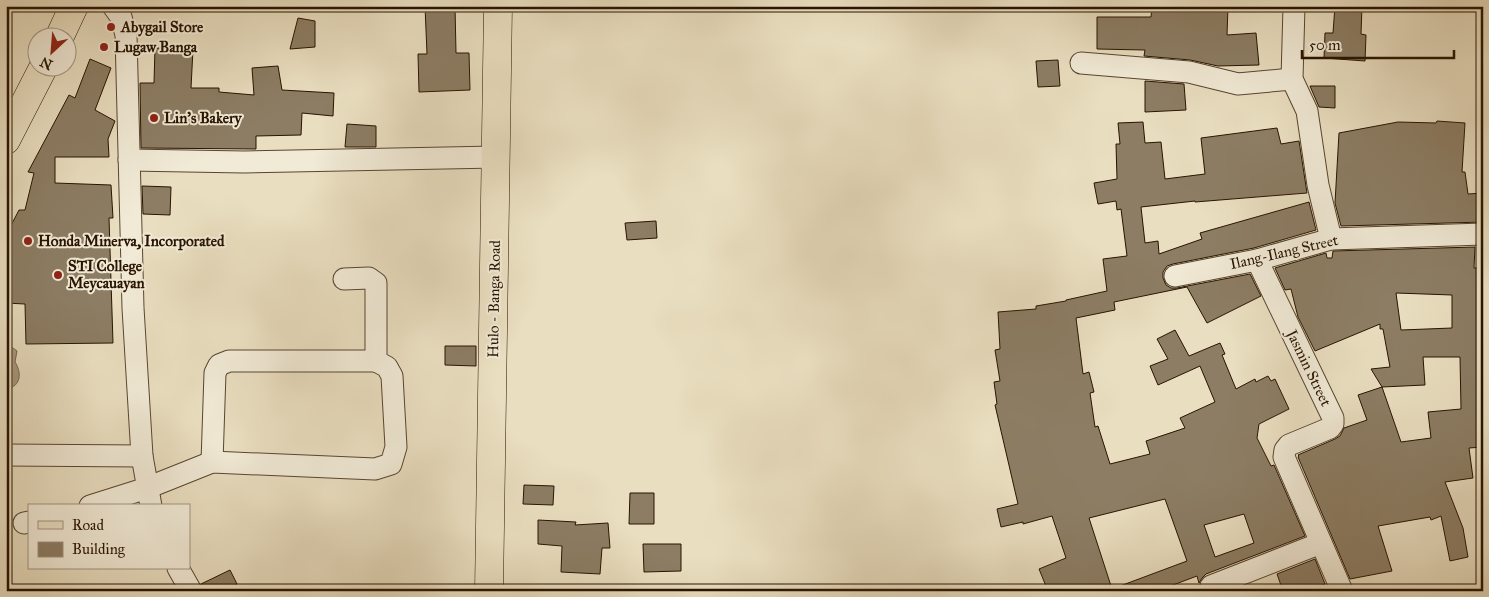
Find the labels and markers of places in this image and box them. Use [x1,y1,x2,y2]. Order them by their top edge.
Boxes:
place label: Abygail Store [120,18,204,37]
marker: Abygail Store [105,21,117,33]
place label: Lugaw Banga [114,38,198,57]
marker: Lugaw Banga [98,41,110,53]
place label: Lin's Bakery [164,109,243,128]
marker: Lin's Bakery [148,112,160,124]
place label: Honda Minerva, Incorporated [38,232,225,251]
marker: Honda Minerva, Incorporated [22,235,34,247]
place label: STI College Meycauayan [68,257,146,293]
marker: STI College Meycauayan [52,269,64,281]

